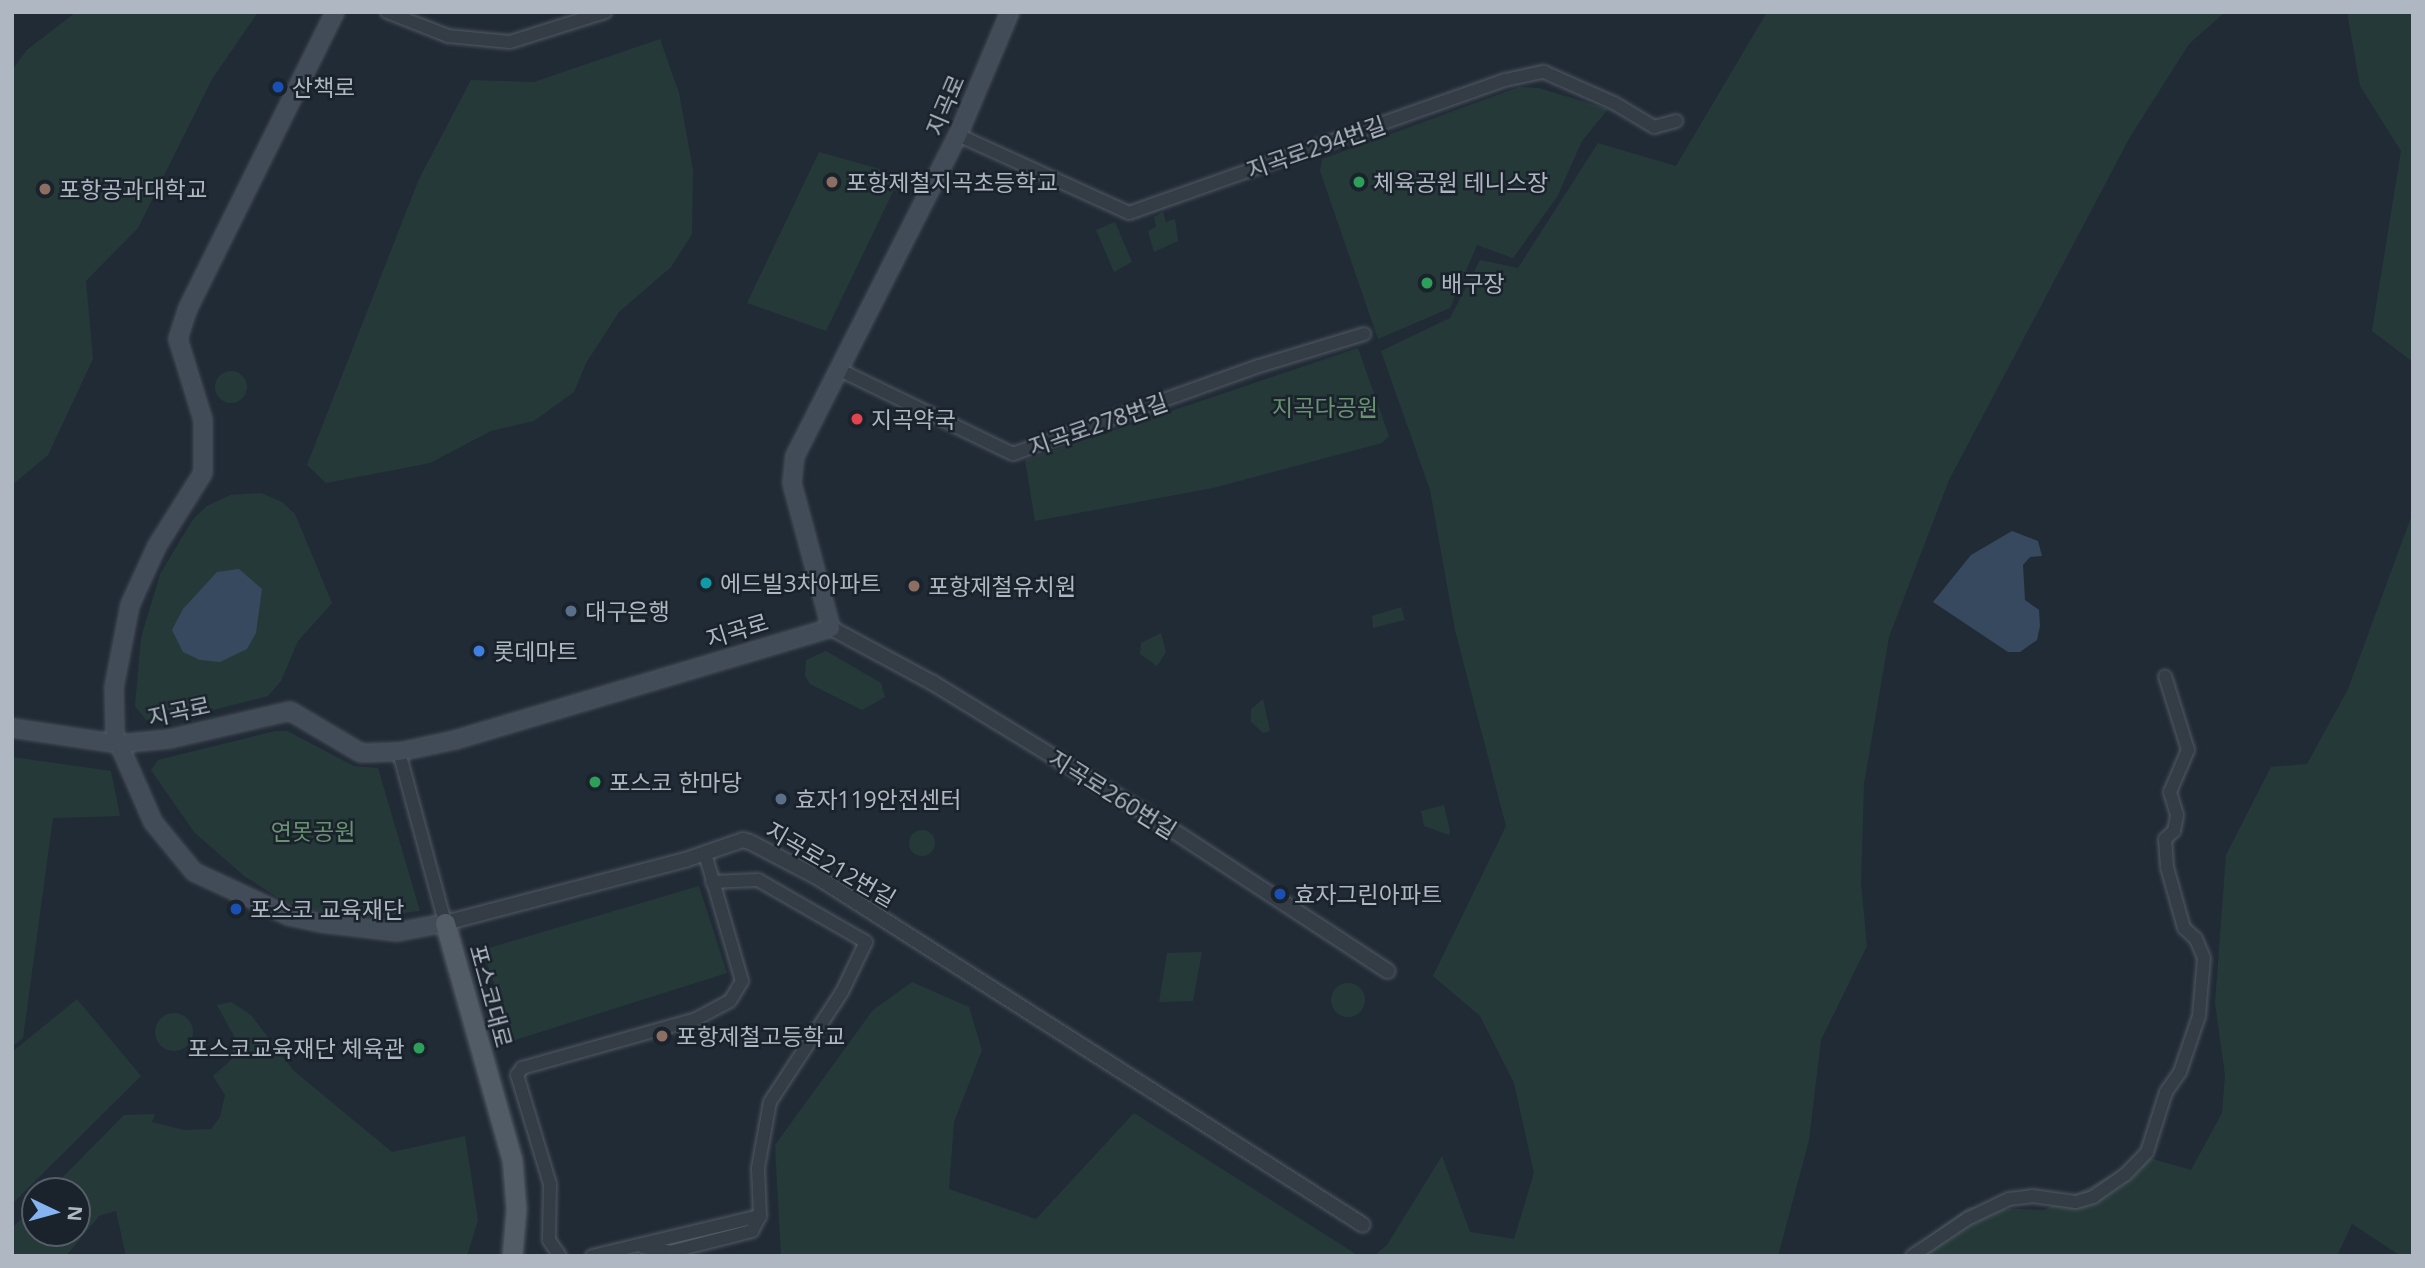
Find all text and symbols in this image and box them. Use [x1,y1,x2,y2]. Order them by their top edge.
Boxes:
street label: 지곡로 [920,70,970,140]
place label: 산책로 [292,73,355,101]
marker: 산책로 [270,79,286,95]
street label: 지곡로294번길 [1243,110,1389,184]
place label: 포항제철지곡초등학교 [846,168,1058,196]
place label: 체육공원 테니스장 [1373,168,1548,196]
marker: 포항제철지곡초등학교 [824,174,840,190]
marker: 체육공원 테니스장 [1351,174,1367,190]
place label: 포항공과대학교 [59,175,207,203]
marker: 포항공과대학교 [37,181,53,197]
place label: 배구장 [1441,269,1504,297]
marker: 배구장 [1419,275,1435,291]
street label: 지곡로278번길 [1025,387,1171,461]
park label: 지곡다공원 [1272,393,1378,421]
place label: 지곡약국 [871,405,956,433]
marker: 지곡약국 [849,411,865,427]
place label: 에드빌3차아파트 [720,569,881,597]
place label: 포항제철유치원 [928,572,1076,600]
marker: 에드빌3차아파트 [698,575,714,591]
marker: 포항제철유치원 [906,578,922,594]
place label: 대구은행 [585,597,670,625]
marker: 대구은행 [563,603,579,619]
street label: 지곡로 [703,608,771,652]
place label: 롯데마트 [493,637,578,665]
marker: 롯데마트 [471,643,487,659]
street label: 지곡로 [145,691,213,731]
street label: 지곡로260번길 [1044,744,1182,844]
place label: 포스코 한마당 [609,768,742,796]
marker: 포스코 한마당 [587,774,603,790]
place label: 효자119안전센터 [795,785,961,813]
marker: 효자119안전센터 [773,791,789,807]
street label: 지곡로212번길 [761,816,901,912]
park label: 연못공원 [271,817,355,845]
place label: 효자그린아파트 [1294,880,1442,908]
marker: 효자그린아파트 [1272,886,1288,902]
place label: 포스코 교육재단 [250,895,404,923]
marker: 포스코 교육재단 [228,901,244,917]
street label: 포스코대로 [464,941,518,1051]
place label: 포항제철고등학교 [676,1022,845,1050]
marker: 포항제철고등학교 [654,1028,670,1044]
place label: 포스코교육재단 체육관 [187,1034,405,1062]
marker: 포스코교육재단 체육관 [411,1040,427,1056]
north arrow [21,1177,91,1247]
text: N [61,1205,89,1222]

